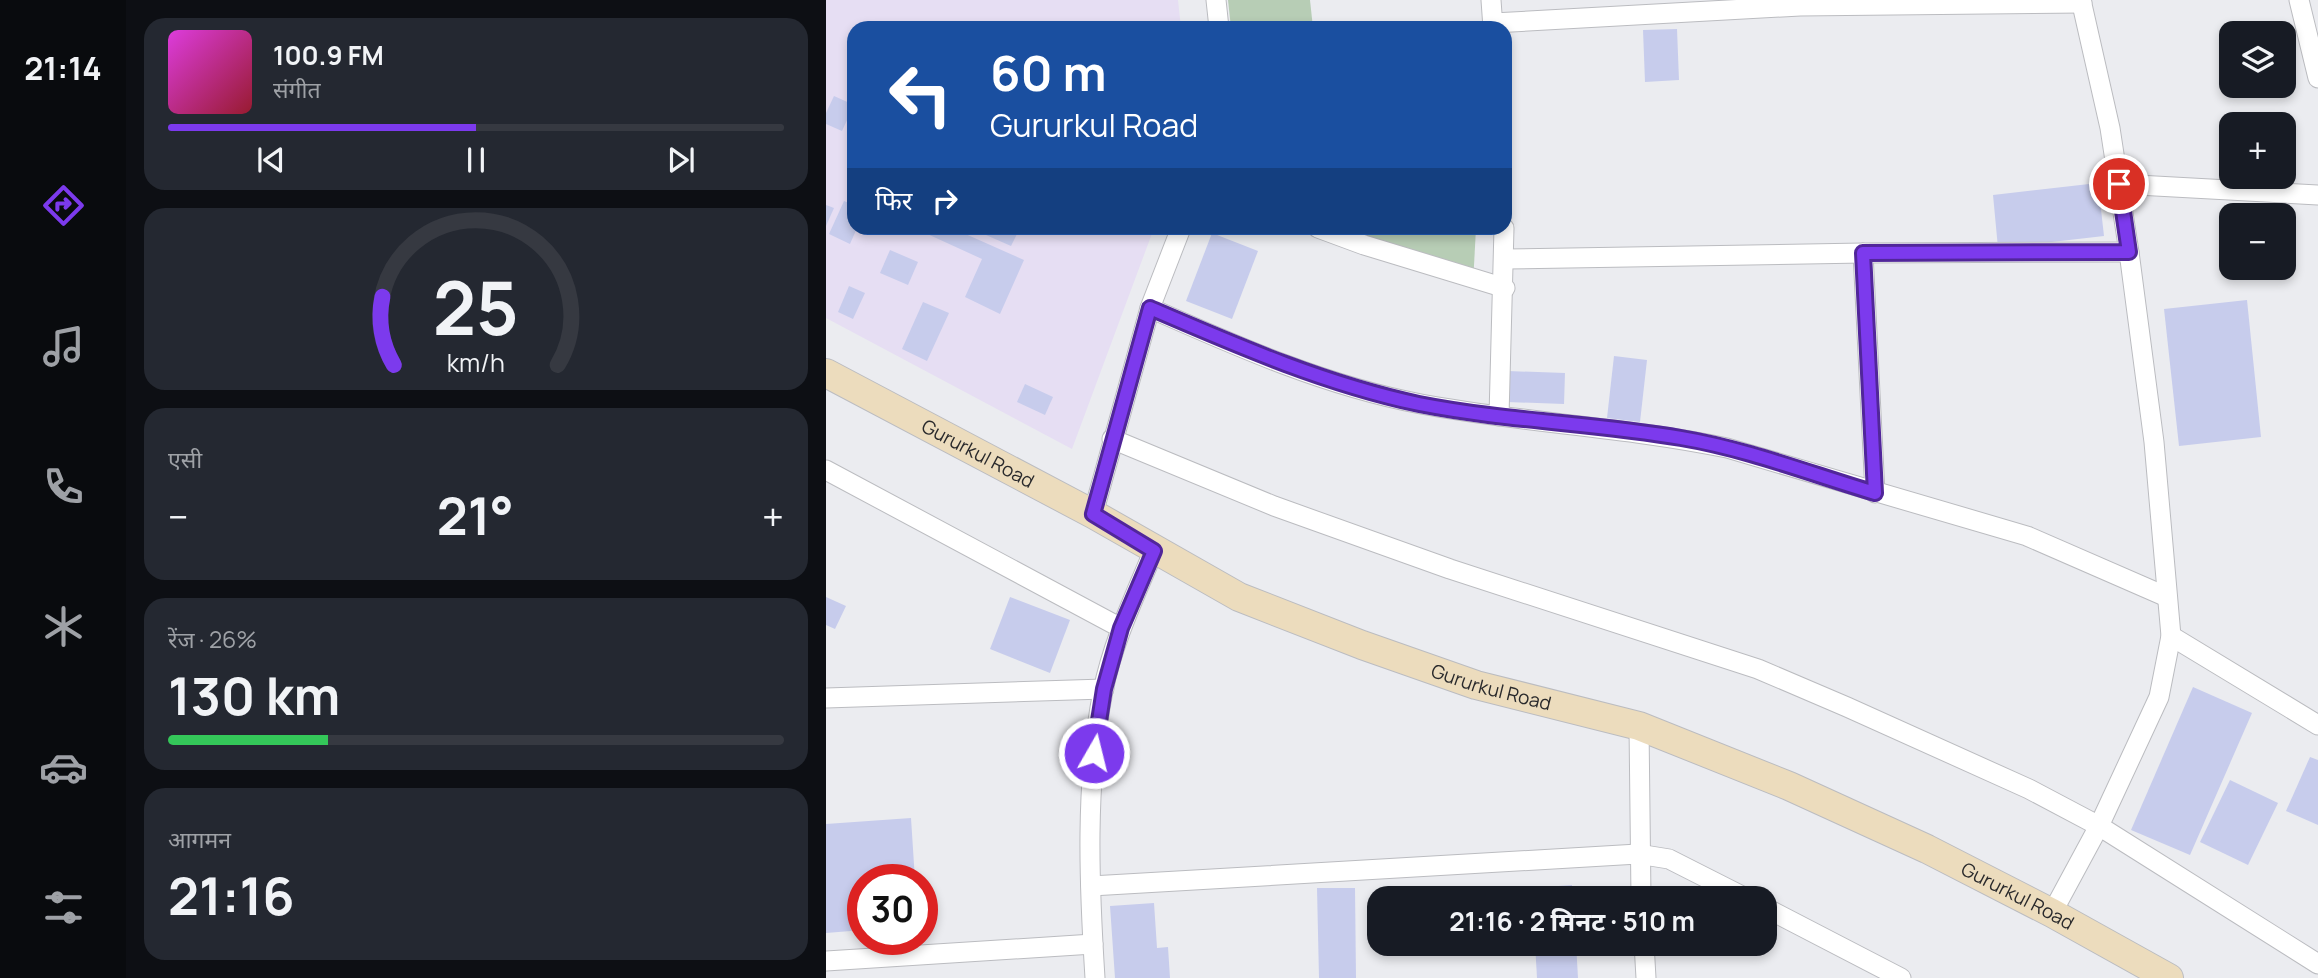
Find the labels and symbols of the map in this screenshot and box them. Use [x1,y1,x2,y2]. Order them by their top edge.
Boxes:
pin [2089,154,2149,214]
street label: Gururkul Road [917,413,1039,494]
street label: Gururkul Road [1428,657,1554,716]
position arrow [1057,716,1131,790]
street label: Gururkul Road [1957,856,2079,936]
speed limit sign: 30 [847,864,938,955]

